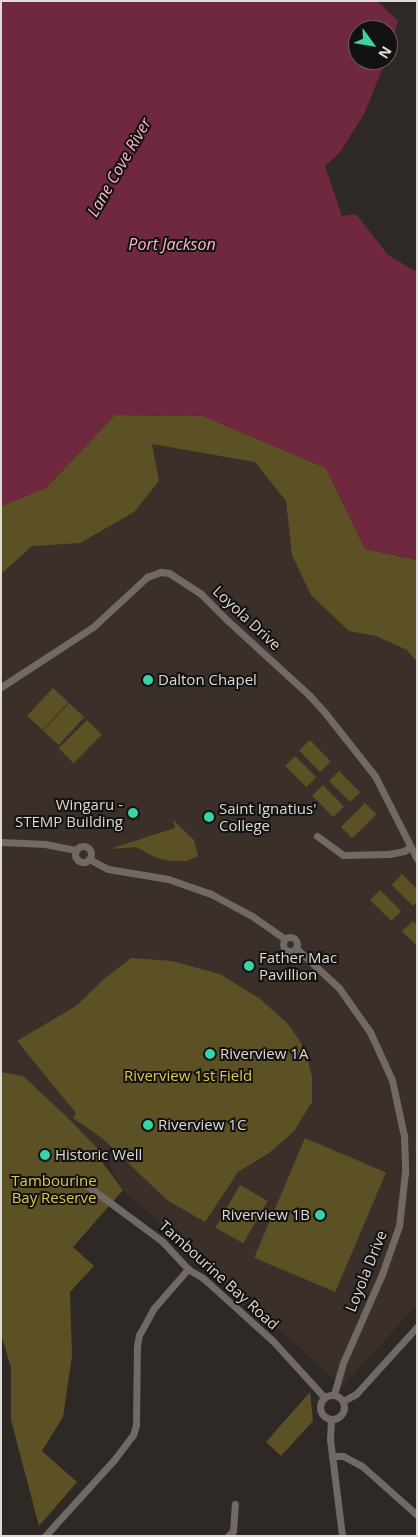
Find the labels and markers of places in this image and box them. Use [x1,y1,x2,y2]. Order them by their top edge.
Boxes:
place label: Dalton Chapel [158,671,257,689]
marker: Dalton Chapel [142,674,154,686]
place label: Wingaru - STEMP Building [15,795,123,830]
place label: Saint Ignatius' College [219,799,316,834]
marker: Wingaru - STEMP Building [127,807,139,819]
marker: Saint Ignatius' College [203,811,215,823]
place label: Father Mac Pavillion [259,948,337,983]
marker: Father Mac Pavillion [243,960,255,972]
place label: Riverview 1A [220,1045,308,1063]
marker: Riverview 1A [204,1048,216,1060]
place label: Riverview 1C [158,1116,246,1134]
marker: Riverview 1C [142,1119,154,1131]
place label: Historic Well [55,1146,142,1164]
marker: Historic Well [39,1149,51,1161]
place label: Riverview 1B [221,1206,310,1224]
marker: Riverview 1B [314,1209,326,1221]

